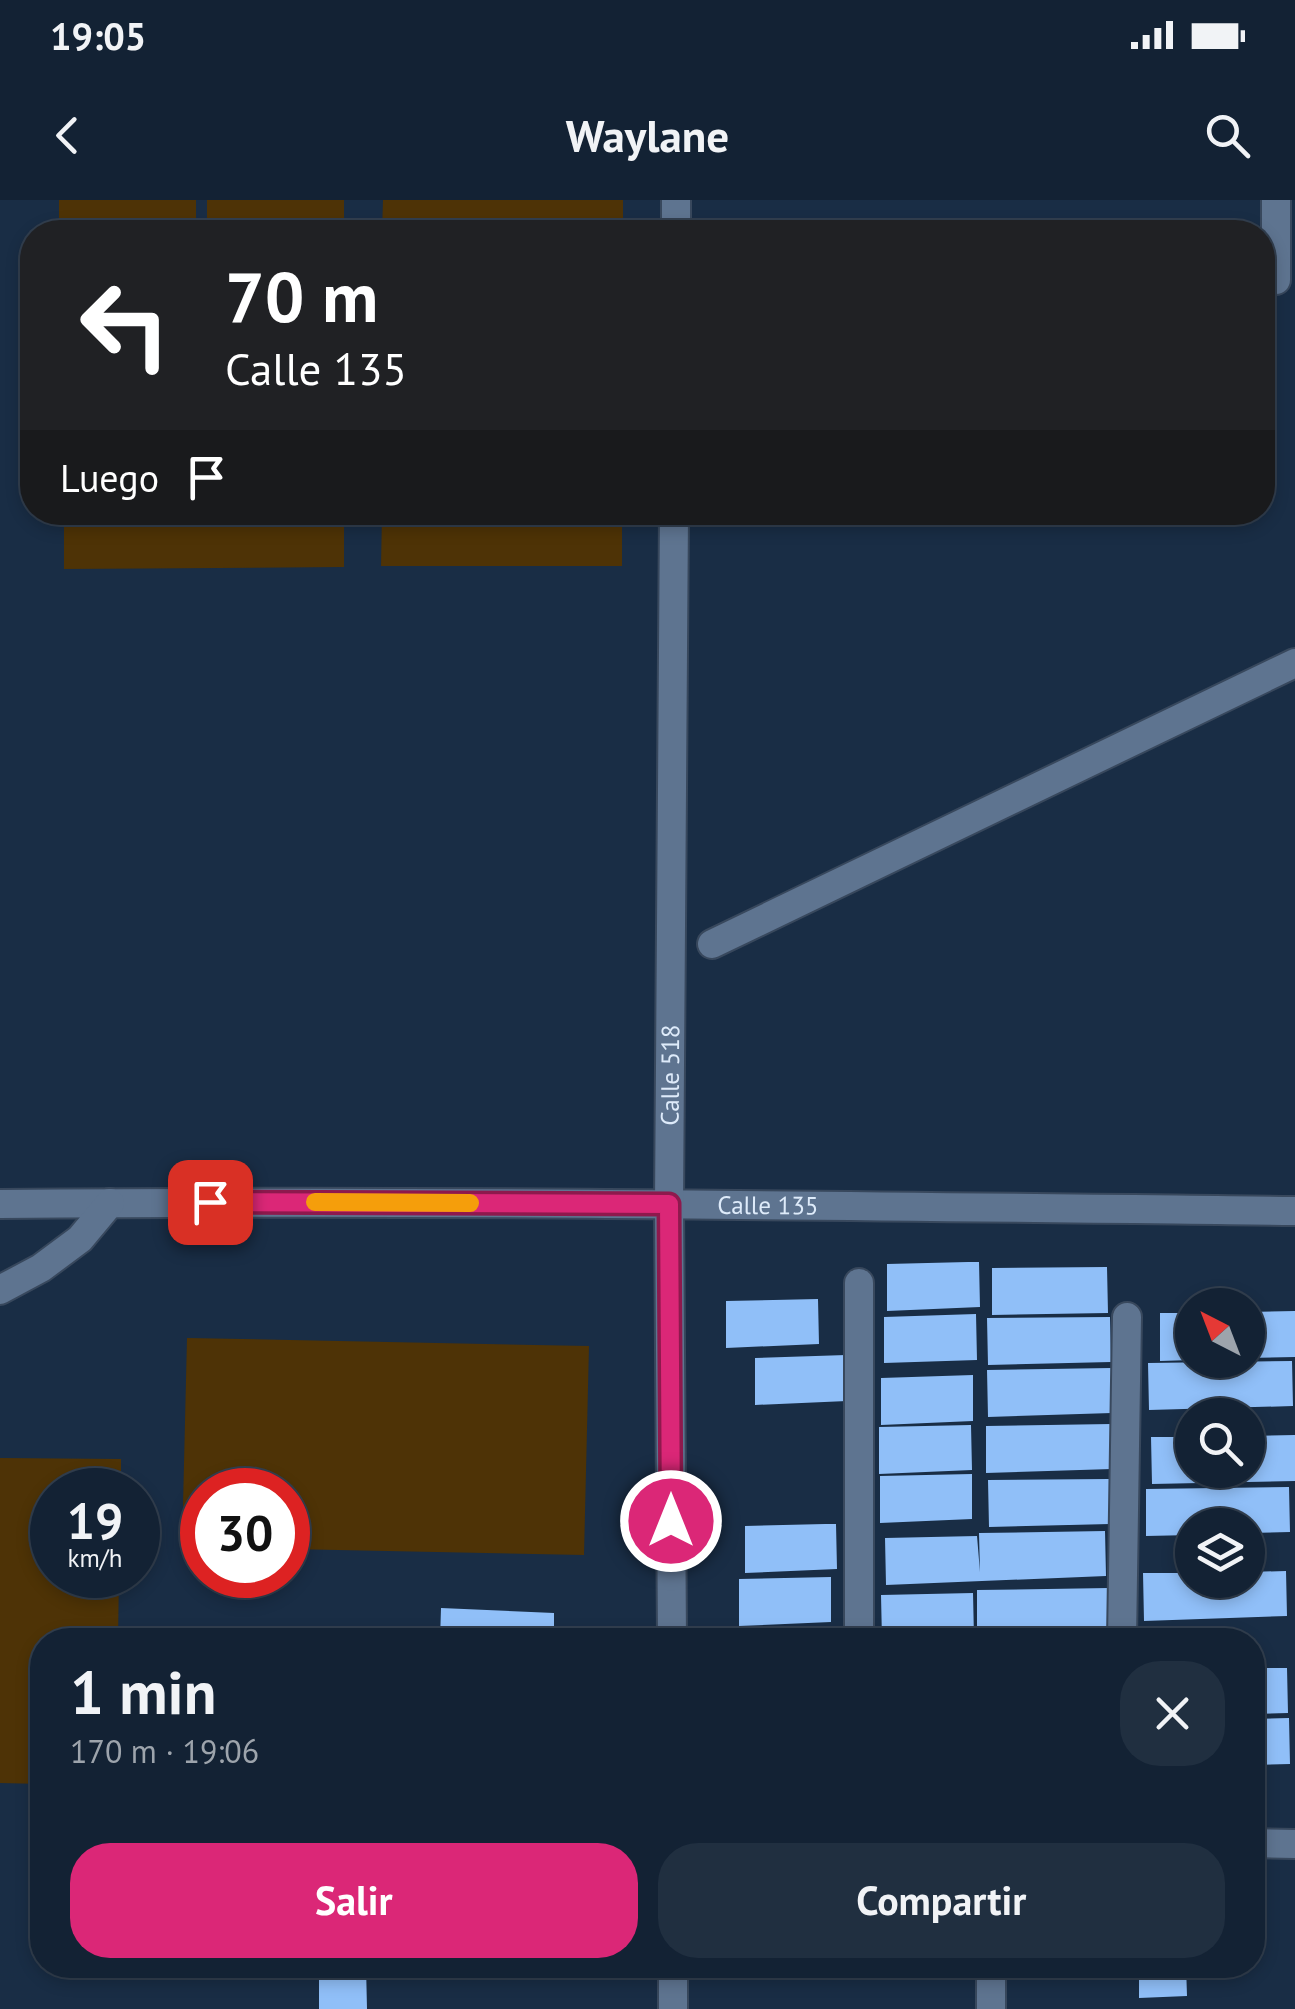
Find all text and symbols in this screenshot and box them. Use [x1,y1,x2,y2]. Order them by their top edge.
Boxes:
text: 19:05 [50,11,146,60]
text: Waylane [566,106,729,164]
icon: back [40,108,95,163]
icon: search [1200,108,1255,163]
text: 70 m [225,251,378,341]
icon: left [60,260,190,390]
text: Calle 135 [225,339,407,397]
icon: arrive [179,450,234,505]
text: Luego [60,453,159,502]
street label: Calle 518 [654,1024,686,1126]
pin [168,1160,253,1245]
icon: arrive [183,1175,238,1230]
street label: Calle 135 [717,1189,819,1222]
north arrow [1175,1288,1265,1378]
map controls [1175,1288,1265,1598]
button: search [1175,1398,1265,1488]
speed limit sign: 30 [180,1468,310,1598]
position arrow [619,1469,723,1573]
text: 19 [67,1488,123,1553]
button: layers [1175,1508,1265,1598]
text: km/h [68,1542,122,1574]
text: 1 min [70,1653,216,1731]
button: close [1120,1661,1225,1766]
text: 170 m · 19:06 [70,1730,259,1772]
button: Salir [70,1843,638,1958]
button: Compartir [658,1843,1225,1958]

